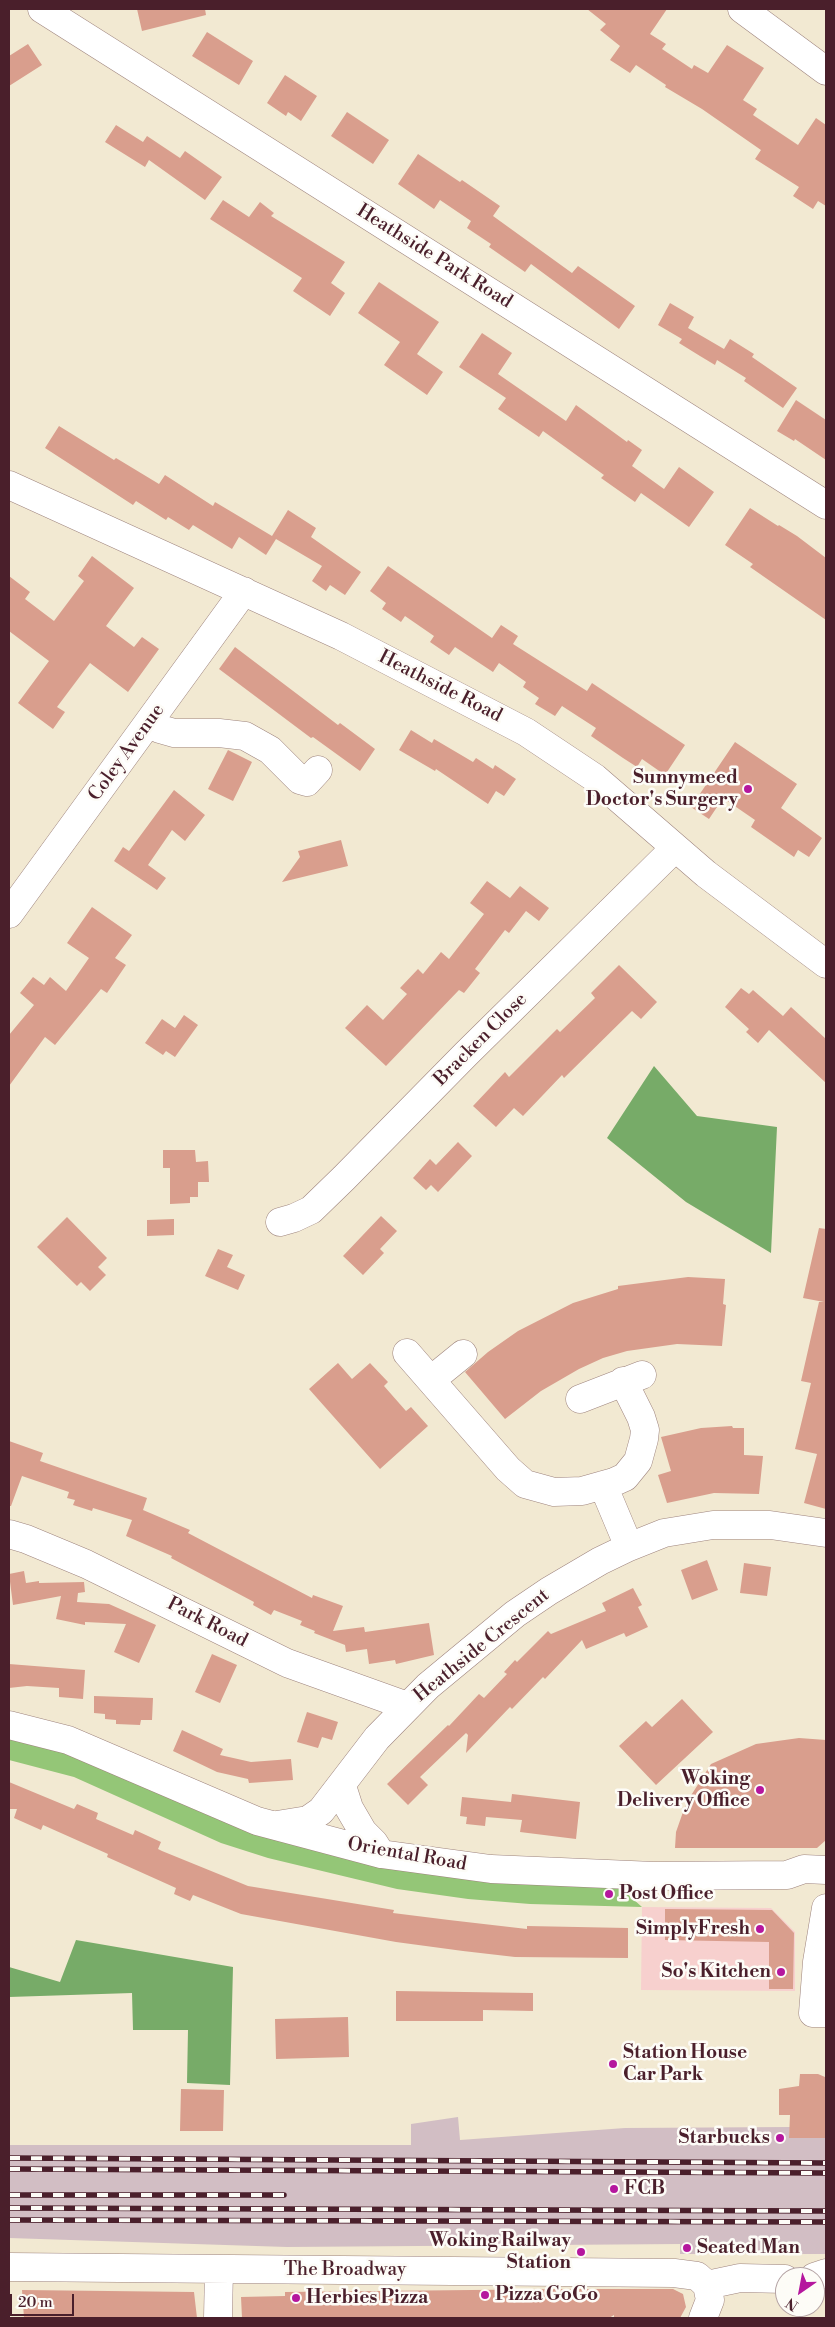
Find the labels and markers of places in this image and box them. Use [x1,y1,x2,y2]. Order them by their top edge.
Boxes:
place label: Sunnymeed Doctor's Surgery [586,767,738,811]
marker: Sunnymeed Doctor's Surgery [742,783,754,795]
place label: Woking Delivery Office [617,1768,750,1812]
marker: Woking Delivery Office [754,1784,766,1796]
place label: Post Office [619,1883,714,1905]
marker: Post Office [603,1888,615,1900]
place label: SimplyFresh [636,1918,750,1940]
marker: SimplyFresh [754,1923,766,1935]
place label: So's Kitchen [662,1961,771,1983]
marker: So's Kitchen [775,1966,787,1978]
place label: Station House Car Park [623,2042,747,2086]
marker: Station House Car Park [607,2058,619,2070]
place label: Starbucks [679,2127,770,2149]
marker: Starbucks [774,2132,786,2144]
place label: FCB [624,2178,665,2200]
marker: FCB [608,2183,620,2195]
place label: Woking Railway Station [429,2230,571,2274]
place label: Seated Man [697,2237,800,2259]
marker: Seated Man [681,2242,693,2254]
marker: Woking Railway Station [575,2246,587,2258]
place label: Pizza GoGo [495,2284,598,2306]
place label: Herbies Pizza [306,2287,428,2309]
marker: Pizza GoGo [479,2289,491,2301]
marker: Herbies Pizza [290,2292,302,2304]

